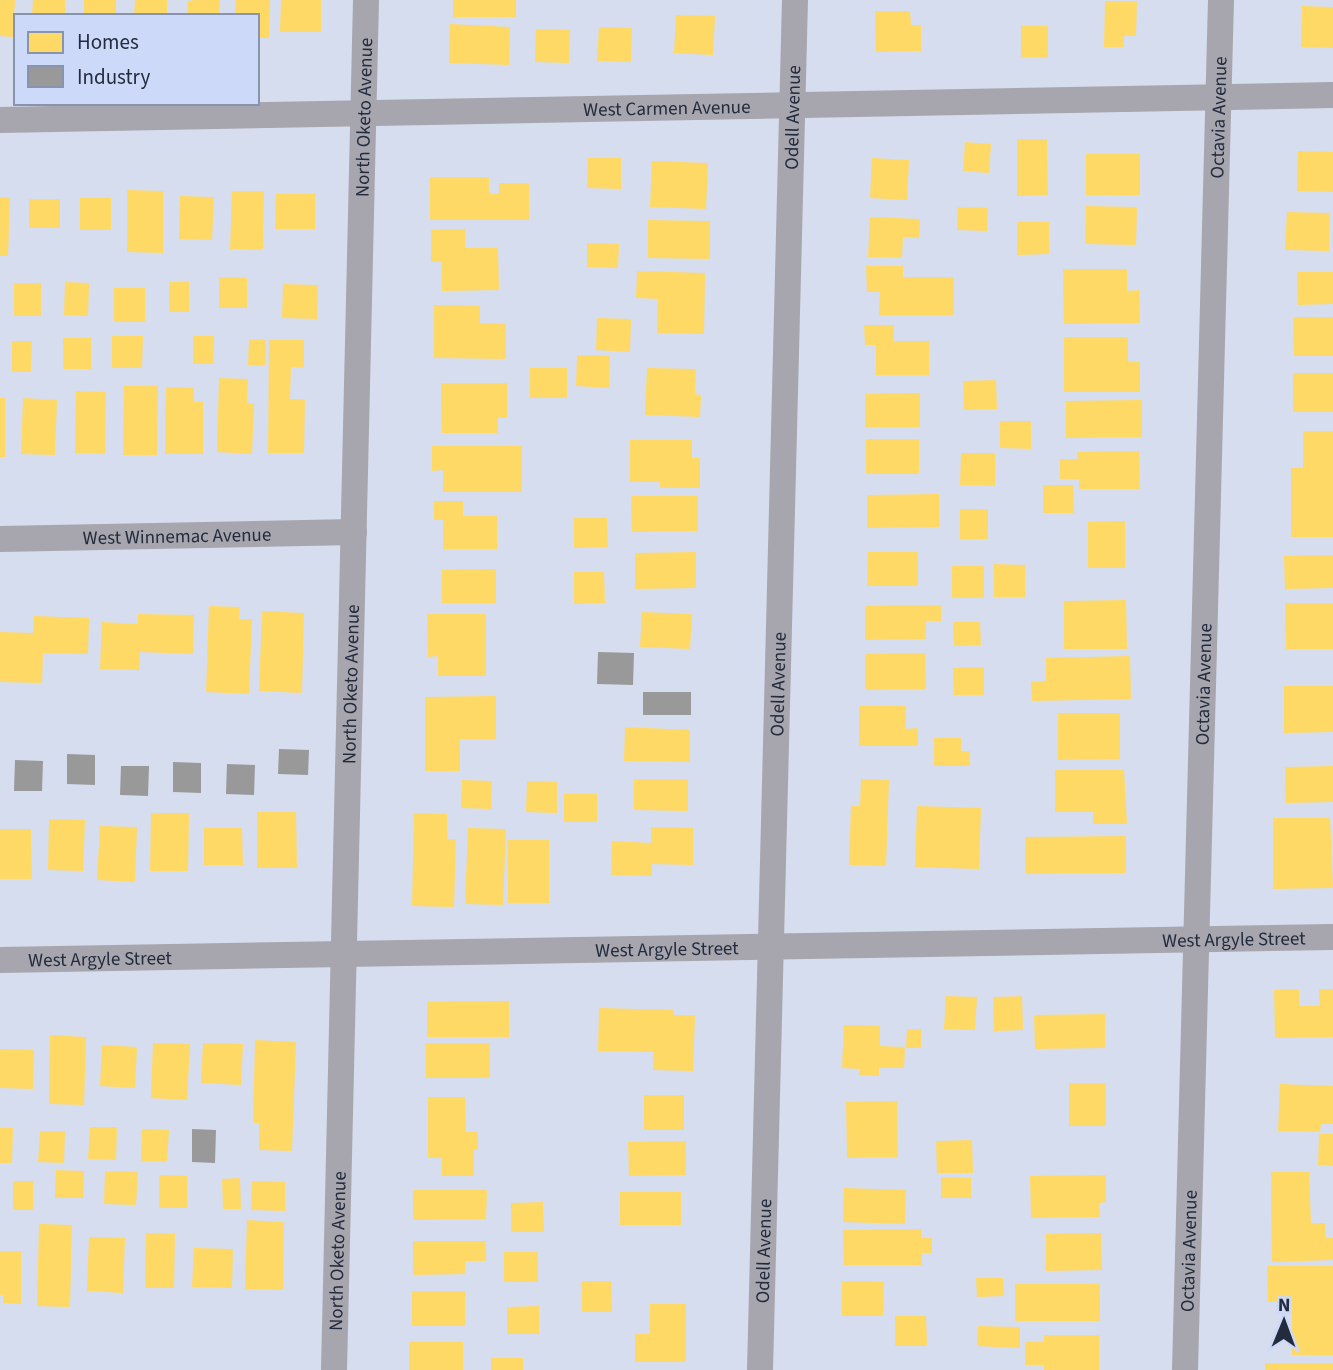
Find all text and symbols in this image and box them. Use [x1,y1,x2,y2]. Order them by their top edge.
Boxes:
legend [14,14,259,105]
text: Homes [77,27,139,57]
street label: North Oketo Avenue [349,37,380,197]
street label: Octavia Avenue [1204,56,1235,179]
text: Industry [77,62,150,92]
street label: Odell Avenue [779,65,808,170]
street label: West Carmen Avenue [583,94,751,124]
street label: West Winnemac Avenue [82,522,272,552]
street label: North Oketo Avenue [336,604,367,764]
street label: Octavia Avenue [1189,623,1220,746]
street label: Odell Avenue [764,632,794,737]
street label: West Argyle Street [1162,925,1306,955]
street label: West Argyle Street [595,935,739,965]
street label: West Argyle Street [28,945,173,975]
street label: North Oketo Avenue [323,1171,354,1331]
street label: Octavia Avenue [1175,1190,1205,1313]
street label: Odell Avenue [750,1198,779,1304]
north arrow [1249,1286,1319,1356]
text: N [1278,1292,1291,1319]

